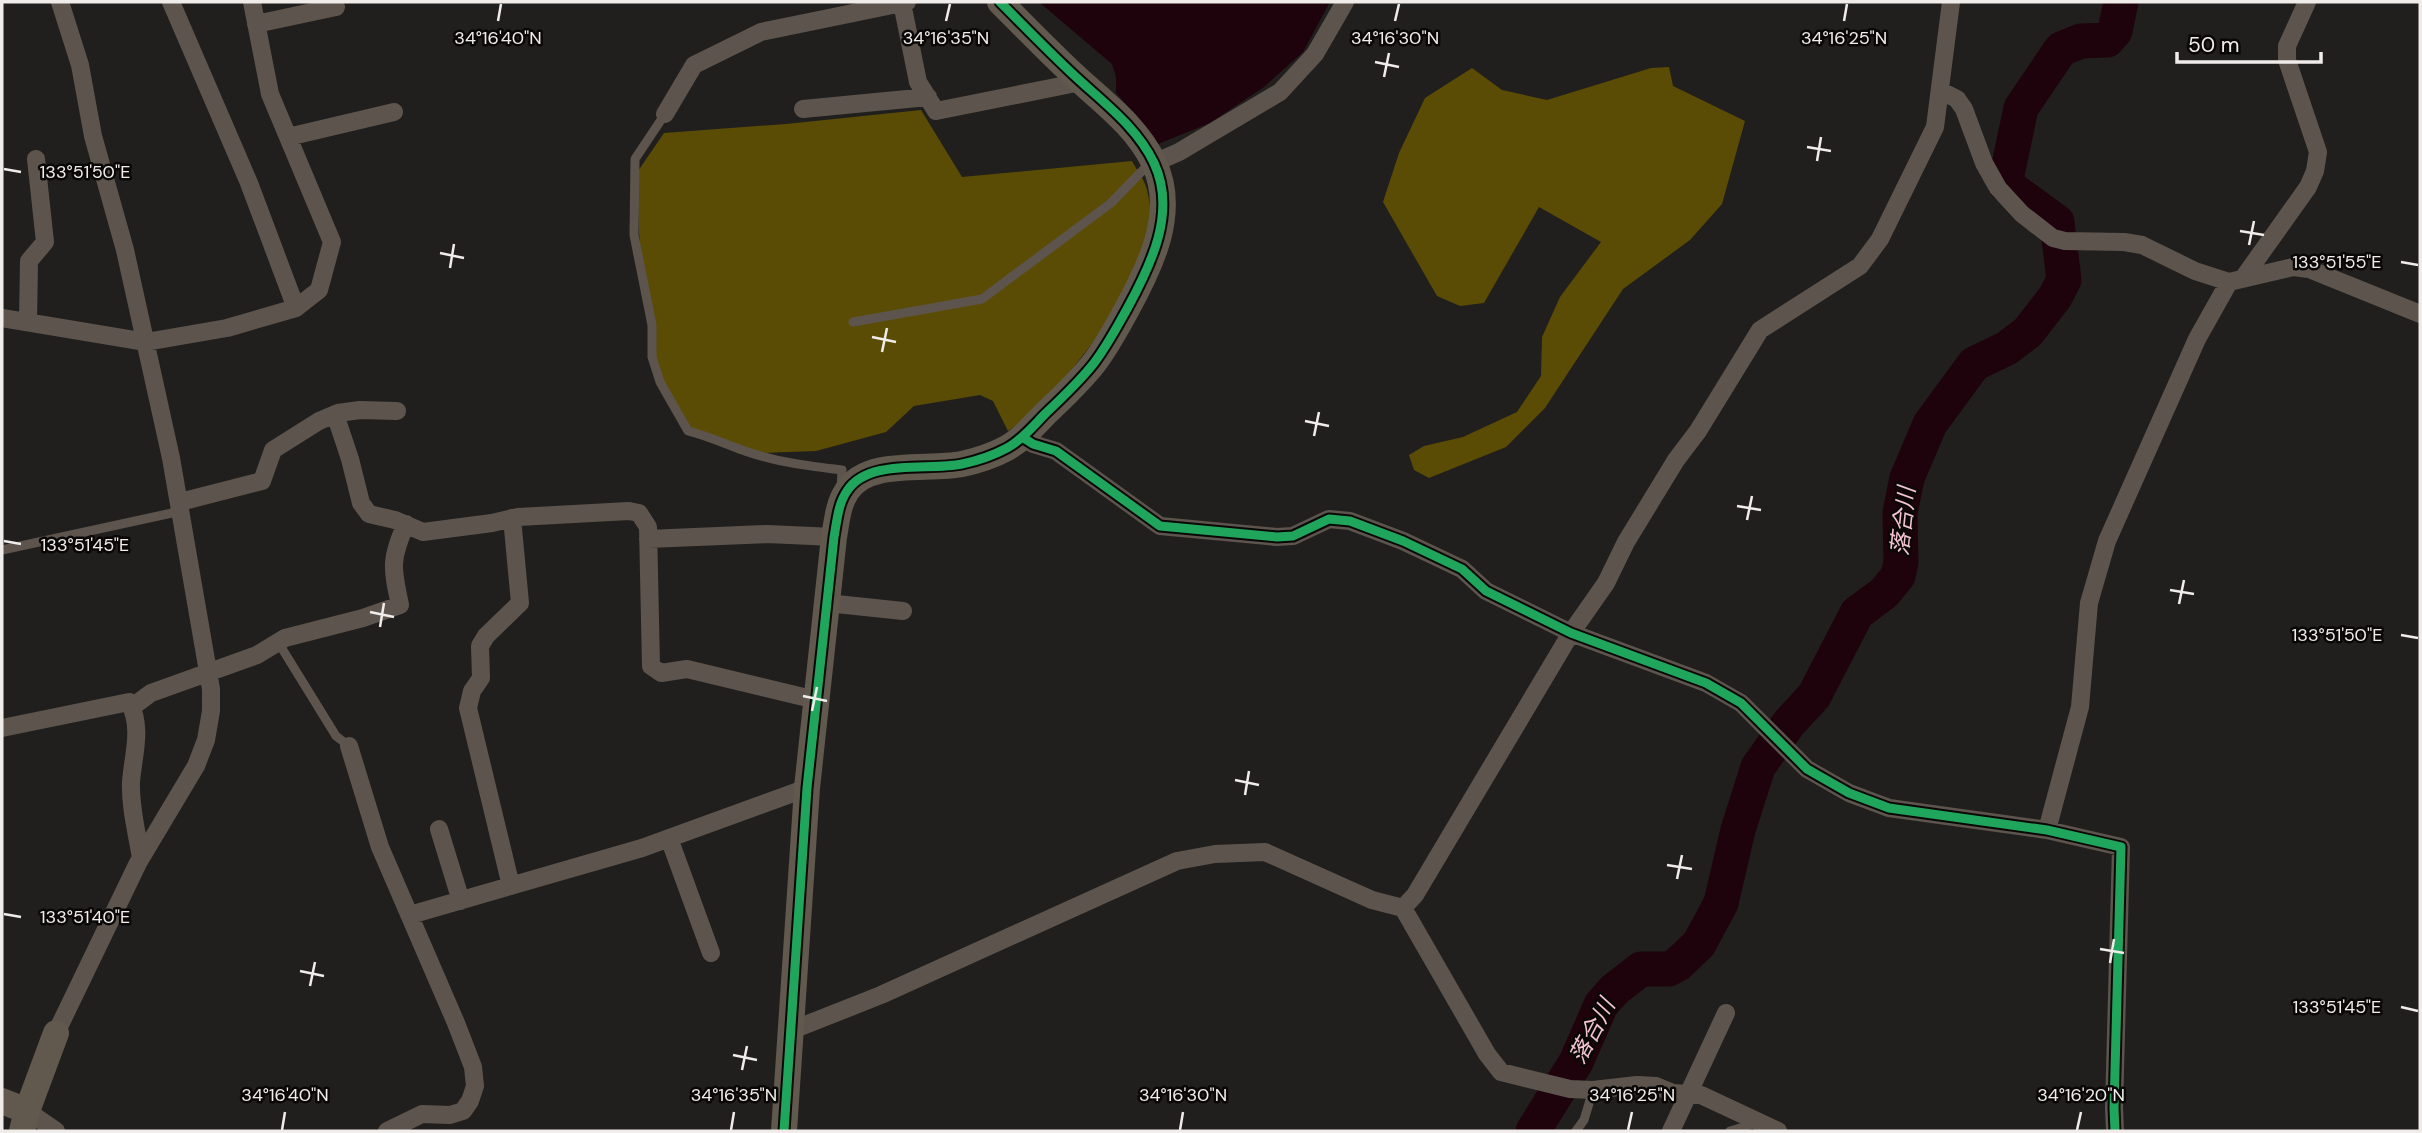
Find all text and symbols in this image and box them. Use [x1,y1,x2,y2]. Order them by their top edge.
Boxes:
scale bar [2177,21,2320,65]
text: 34°16'40"N [454,26,542,50]
text: 34°16'35"N [903,26,989,50]
text: 34°16'30"N [1351,26,1439,50]
text: 34°16'25"N [1801,26,1887,50]
text: 50 m [2188,31,2239,59]
text: 133°51'50"E [40,160,130,184]
text: 133°51'55"E [2292,250,2382,274]
water label: 落合川 [1884,482,1922,557]
text: 133°51'45"E [41,533,129,557]
text: 133°51'50"E [2292,623,2382,647]
text: 133°51'40"E [40,905,130,929]
water label: 落合川 [1563,991,1623,1069]
text: 133°51'45"E [2293,995,2381,1019]
text: 34°16'40"N [241,1083,329,1107]
text: 34°16'35"N [691,1083,777,1107]
text: 34°16'30"N [1139,1083,1227,1107]
text: 34°16'25"N [1589,1083,1675,1107]
text: 34°16'20"N [2037,1083,2125,1107]

